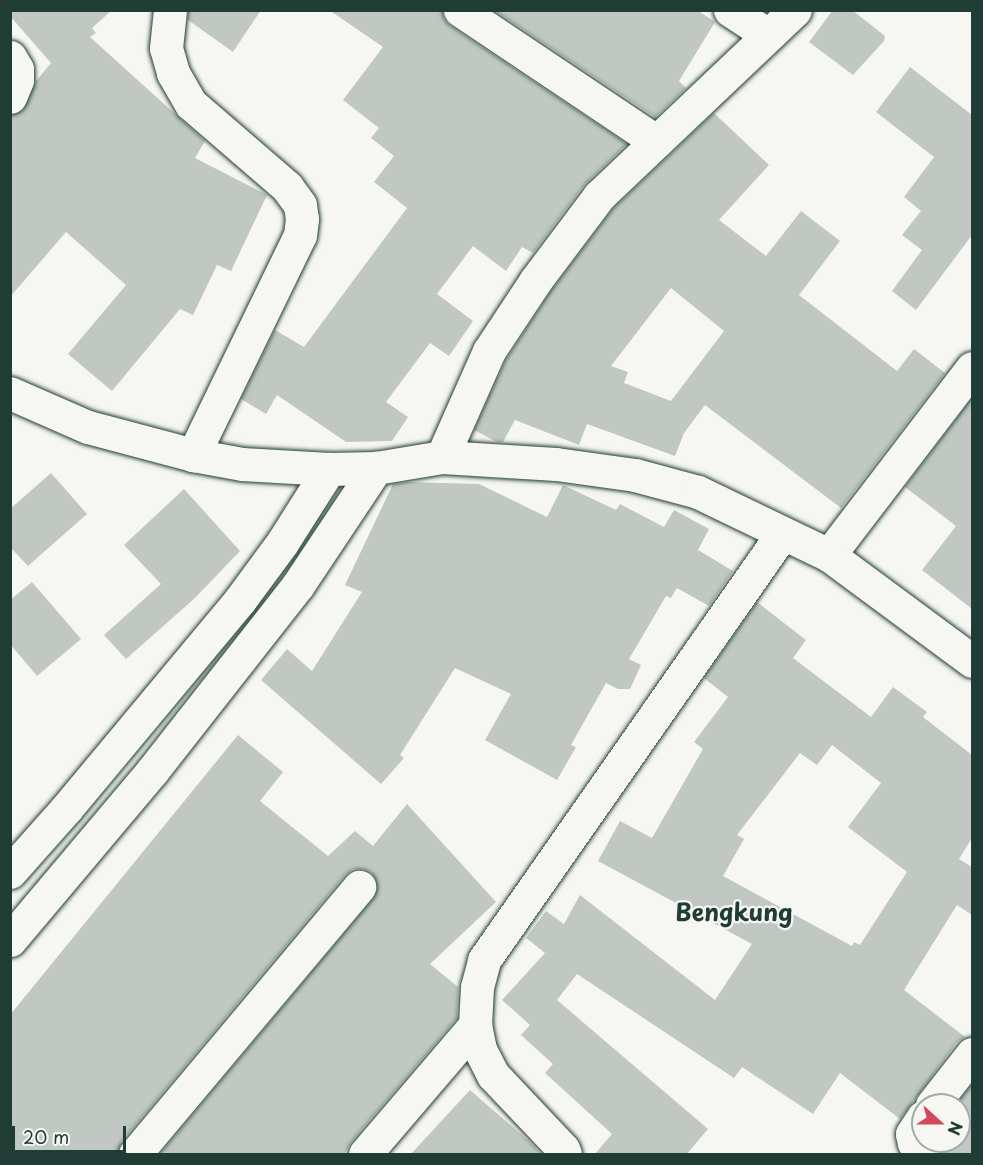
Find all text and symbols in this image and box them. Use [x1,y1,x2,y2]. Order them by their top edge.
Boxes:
district label: Bengkung [675,898,793,926]
north arrow [911,1093,971,1153]
scale bar [15,1114,129,1152]
text: N [942,1119,969,1139]
text: 20 m [23,1123,69,1150]

